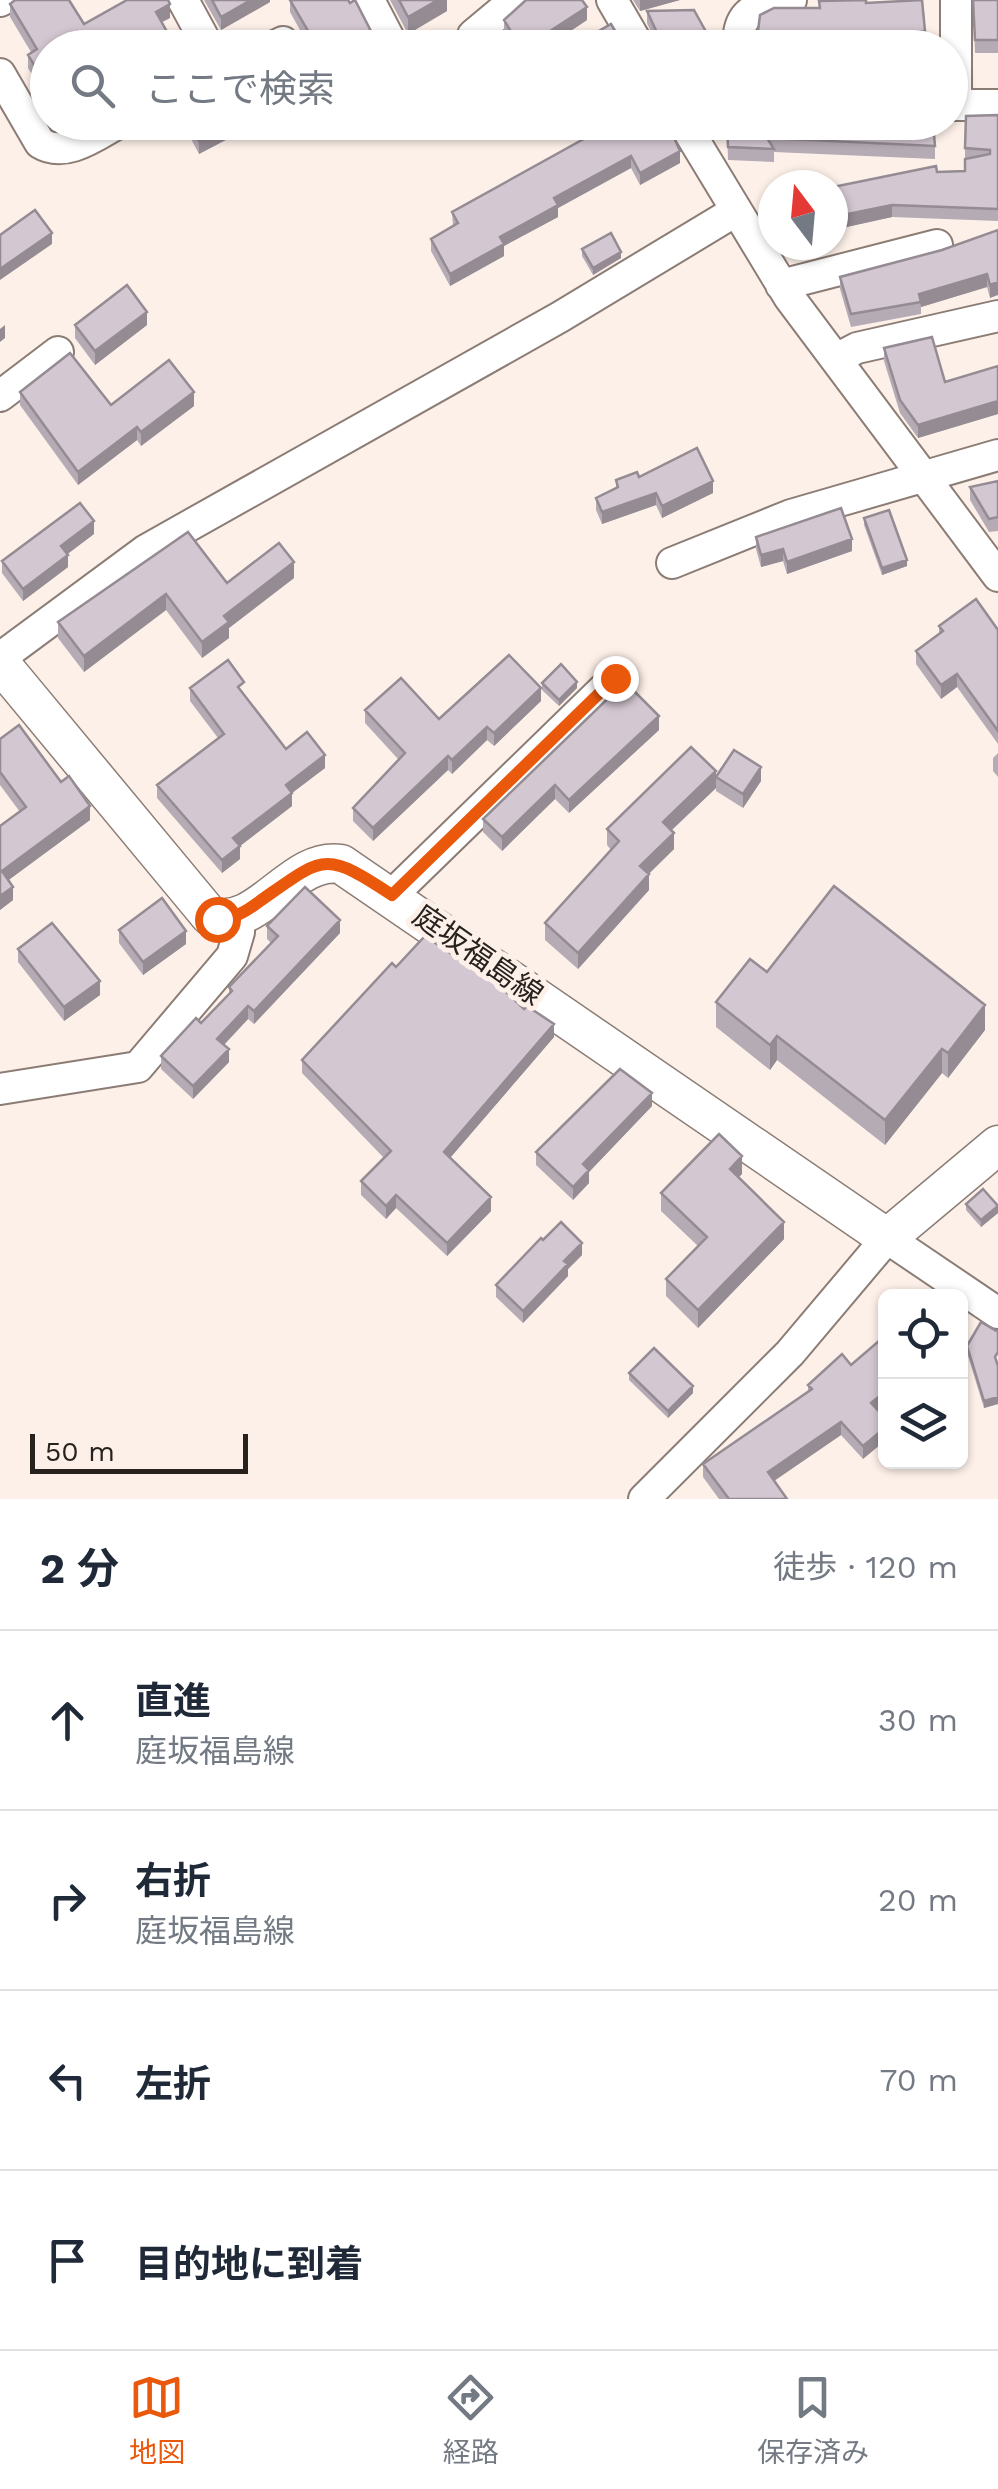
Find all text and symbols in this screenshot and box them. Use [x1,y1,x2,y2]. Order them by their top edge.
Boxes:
search box [30,30,968,140]
icon: search [65,58,120,113]
text: ここで検索 [145,67,335,111]
north arrow [758,170,848,260]
route end [593,656,639,702]
route start [195,897,241,943]
street label: 庭坂福島線 [407,897,550,1012]
map controls [878,1289,968,1469]
button: locate [878,1289,968,1379]
button: layers [878,1379,968,1469]
scale bar [30,1429,248,1474]
text: 50 m [45,1435,115,1468]
text: 2 分 [40,1544,119,1593]
text: 徒歩 · 120 m [773,1548,958,1586]
text: 直進 [135,1679,211,1723]
icon: ahead [40,1693,95,1748]
text: 30 m [878,1701,958,1739]
text: 庭坂福島線 [135,1732,295,1770]
text: 右折 [135,1859,211,1903]
icon: right [40,1873,95,1928]
text: 20 m [878,1881,958,1919]
text: 庭坂福島線 [135,1912,295,1950]
icon: left [40,2053,95,2108]
text: 70 m [879,2061,958,2099]
text: 左折 [135,2062,211,2106]
icon: arrive [40,2233,95,2288]
text: 目的地に到着 [135,2242,363,2286]
tab: 地図 [129,2370,185,2470]
tab: 経路 [443,2370,499,2470]
tab: 保存済み [757,2370,869,2470]

